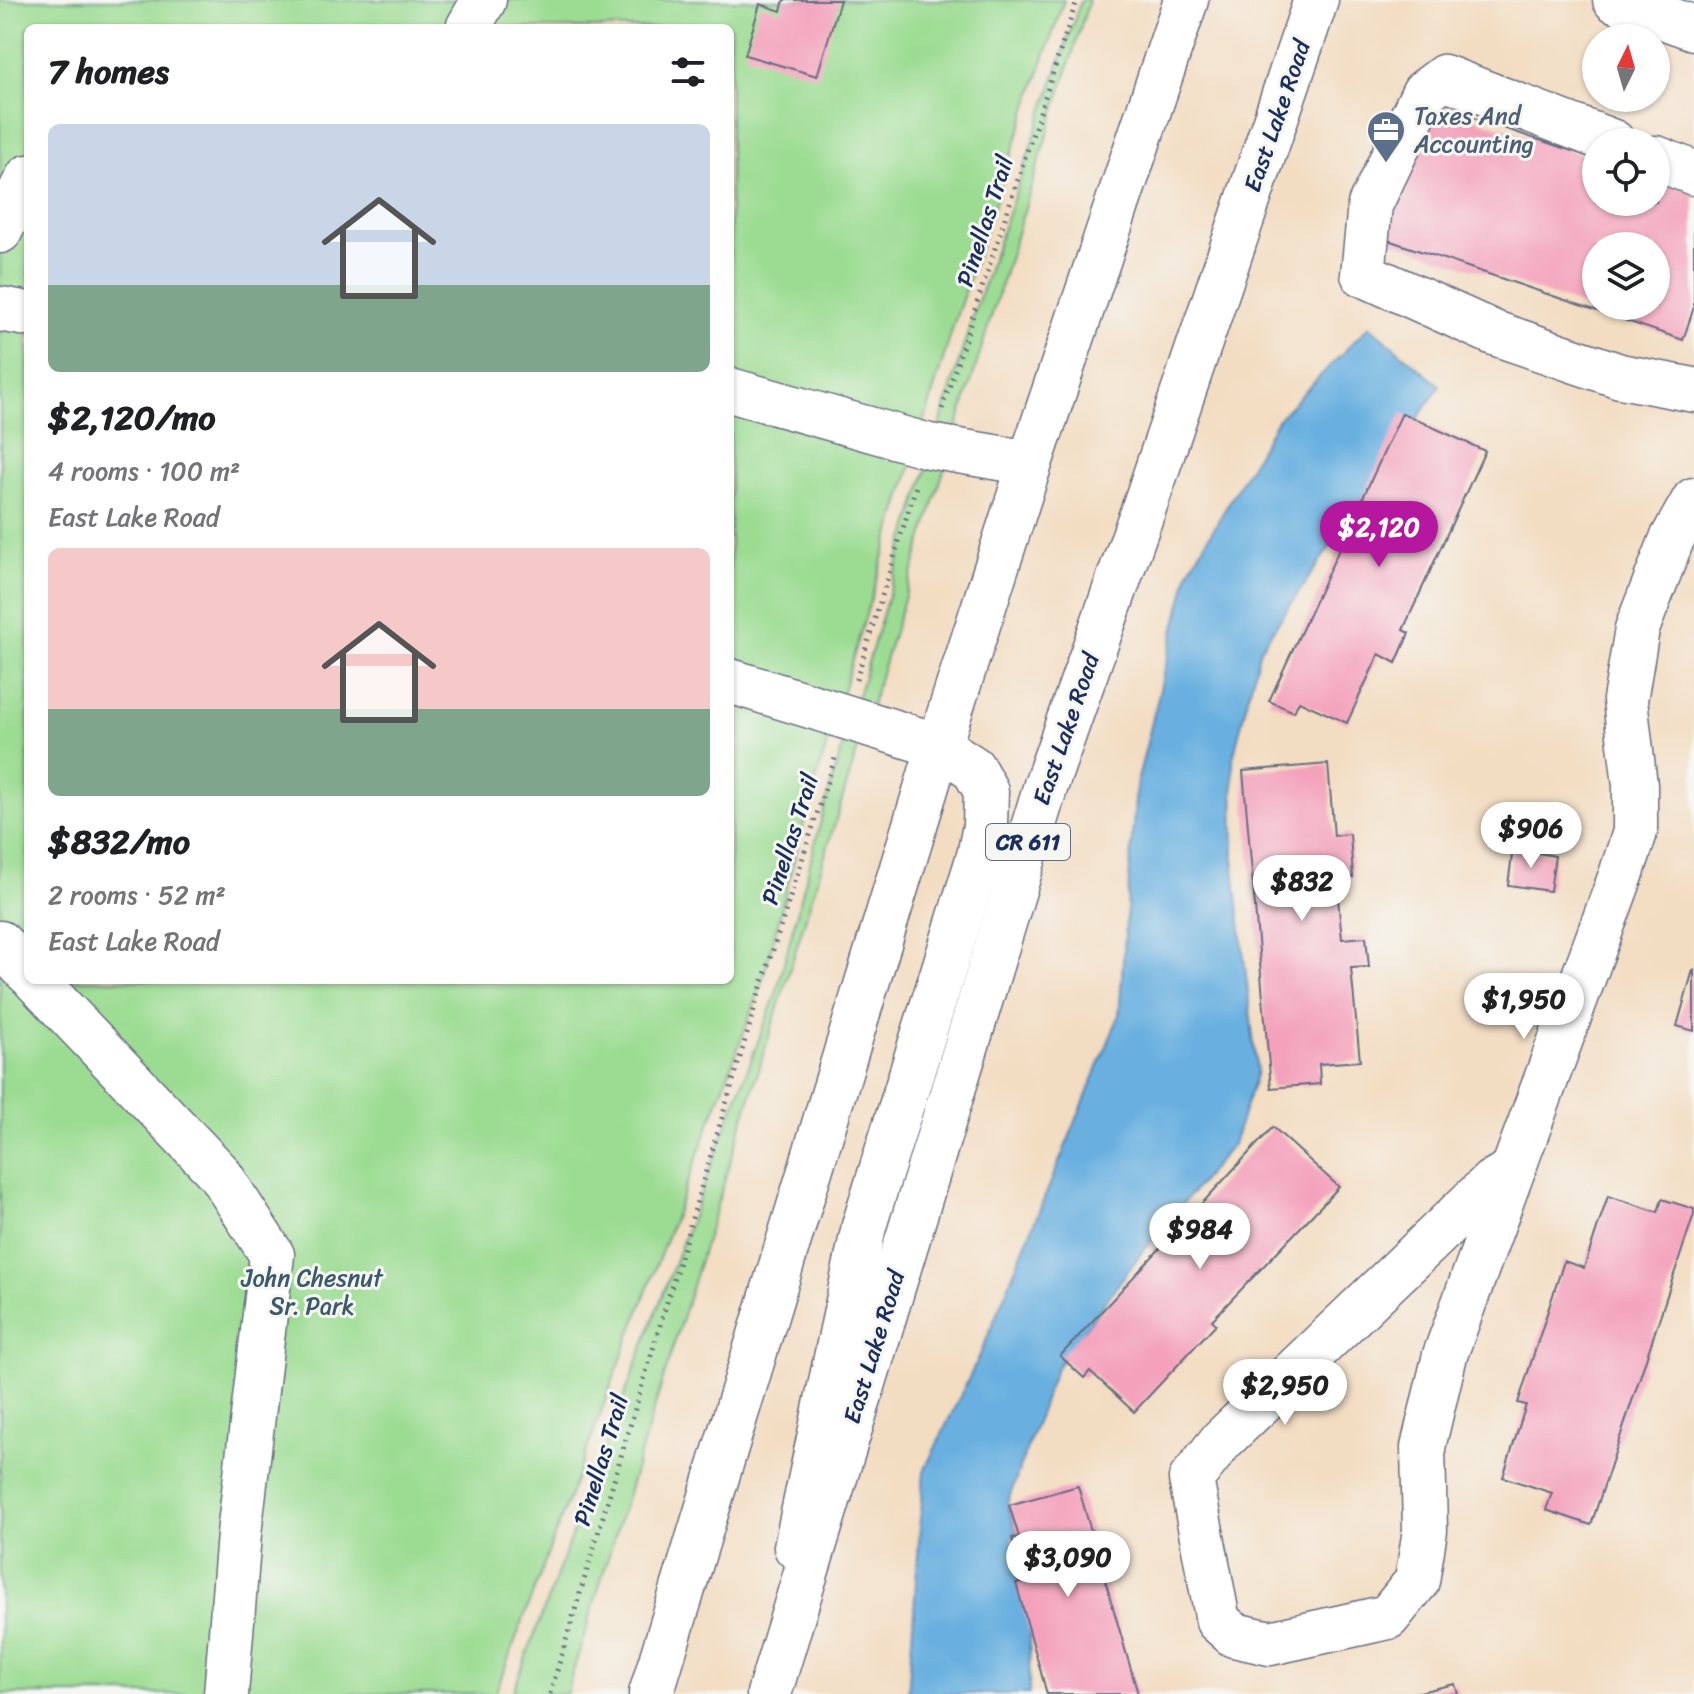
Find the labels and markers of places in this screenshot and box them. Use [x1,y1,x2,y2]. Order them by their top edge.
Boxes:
place label: Taxes And Accounting [1413,95,1534,165]
office icon: Taxes And Accounting [1365,109,1407,164]
pin: $2,120 [1314,501,1444,569]
pin: $906 [1484,802,1578,870]
pin: $832 [1255,855,1349,923]
pin: $1,950 [1459,973,1589,1041]
pin: $984 [1153,1203,1247,1271]
pin: $2,950 [1220,1359,1350,1427]
pin: $3,090 [1003,1531,1133,1599]

